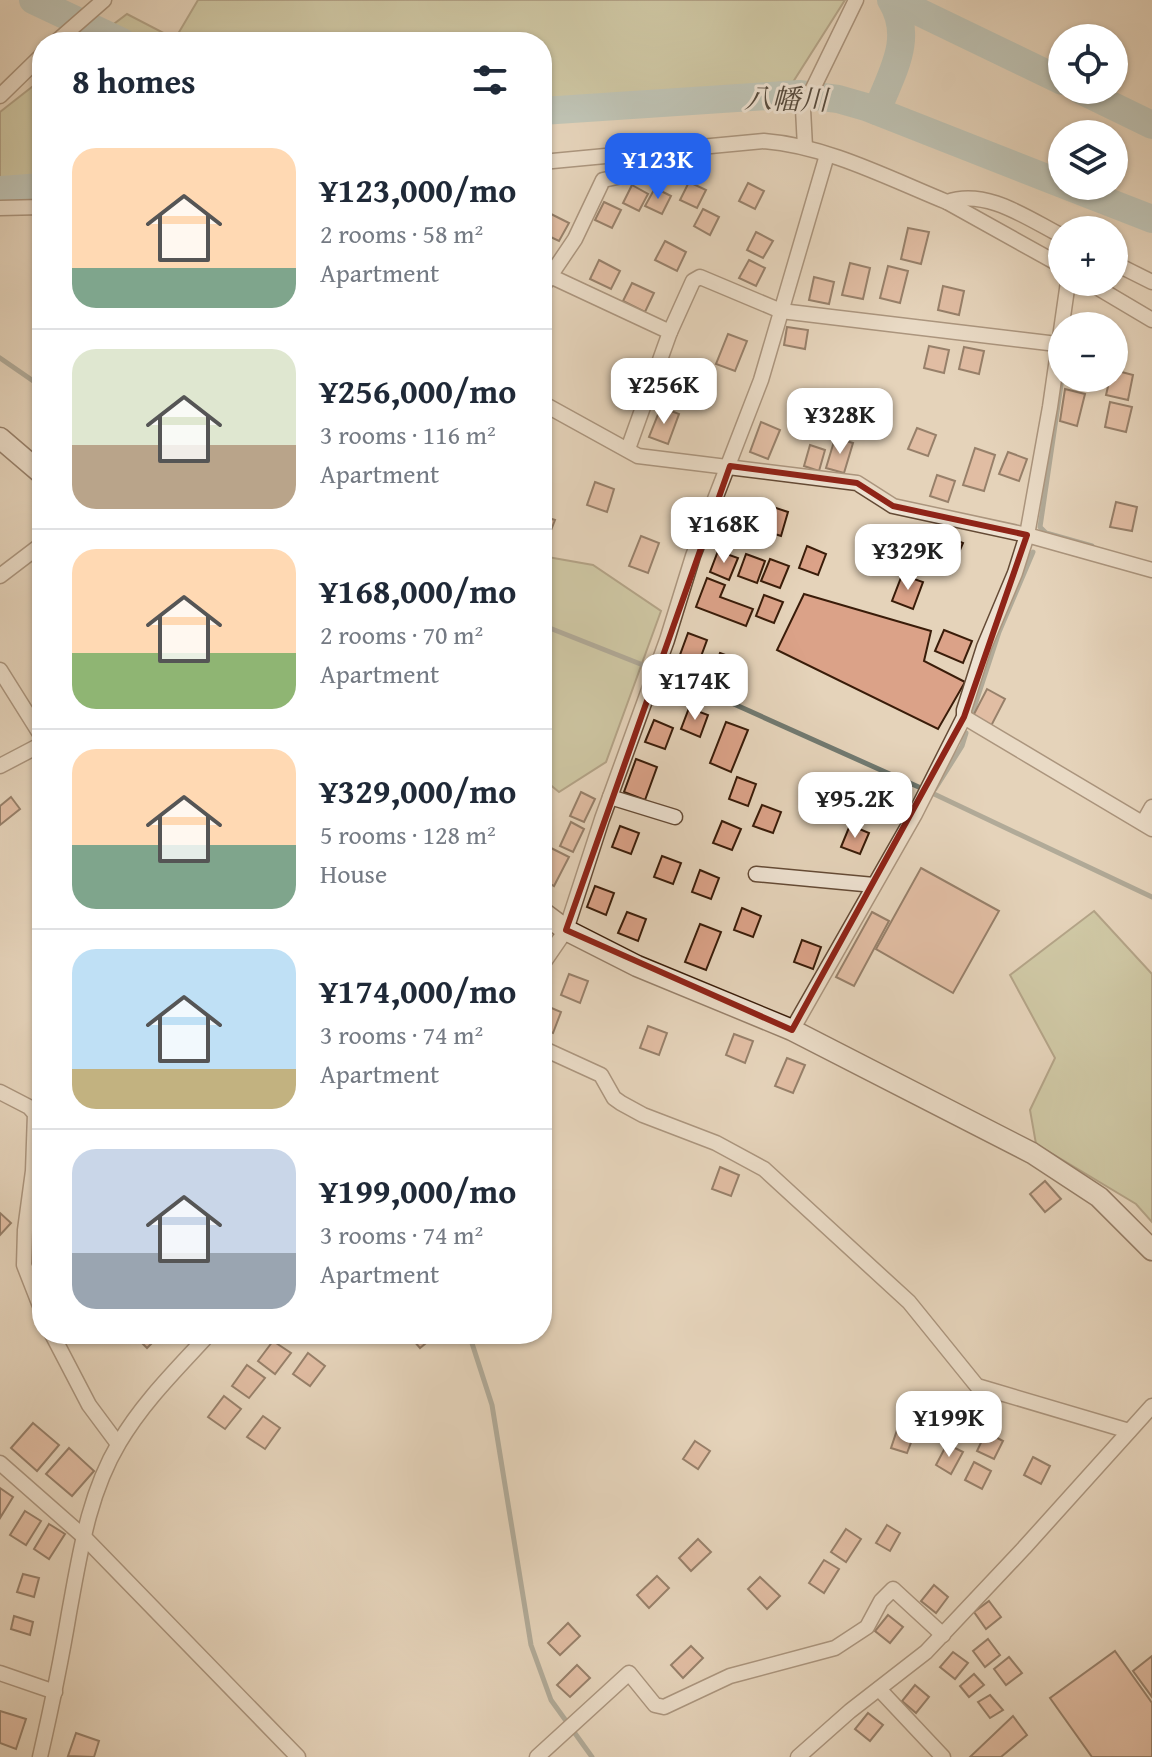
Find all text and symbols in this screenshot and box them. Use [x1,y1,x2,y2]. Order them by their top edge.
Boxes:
map controls [1048,24,1128,392]
button: locate [1048,24,1128,104]
text: 8 homes [72,56,196,105]
icon: filters [468,58,512,102]
water label: 八幡川 [744,77,831,120]
button: layers [1048,120,1128,200]
pin: ¥123K [602,133,714,201]
text: ¥123K [623,139,693,178]
text: ¥123,000/mo [320,165,516,214]
icon: home [136,180,232,276]
text: 2 rooms · 58 m² [320,214,483,253]
button: + [1048,216,1128,296]
text: Apartment [320,253,439,292]
button: − [1048,312,1128,392]
pin: ¥256K [608,358,720,426]
text: ¥256K [629,364,699,403]
text: ¥256,000/mo [320,366,516,415]
icon: home [136,381,232,477]
pin: ¥328K [784,388,896,456]
text: ¥328K [805,394,875,433]
text: 3 rooms · 116 m² [320,415,496,454]
text: Apartment [320,454,439,493]
pin: ¥168K [668,497,780,565]
text: ¥168K [689,503,759,542]
pin: ¥329K [852,524,964,592]
text: ¥329K [873,530,943,569]
text: ¥168,000/mo [320,566,516,615]
icon: home [136,581,232,677]
text: 2 rooms · 70 m² [320,615,483,654]
text: Apartment [320,654,439,693]
pin: ¥174K [639,654,751,722]
text: ¥174K [660,660,730,699]
text: ¥329,000/mo [320,766,516,815]
pin: ¥95.2K [790,772,920,840]
text: ¥95.2K [816,778,894,817]
icon: home [136,781,232,877]
text: 5 rooms · 128 m² [320,815,496,854]
text: House [320,854,387,893]
text: ¥174,000/mo [320,966,516,1015]
icon: home [136,981,232,1077]
text: 3 rooms · 74 m² [320,1015,483,1054]
text: Apartment [320,1054,439,1093]
text: ¥199,000/mo [320,1166,516,1215]
icon: home [136,1181,232,1277]
text: 3 rooms · 74 m² [320,1215,483,1254]
text: Apartment [320,1254,439,1293]
pin: ¥199K [893,1391,1005,1459]
text: ¥199K [914,1397,984,1436]

